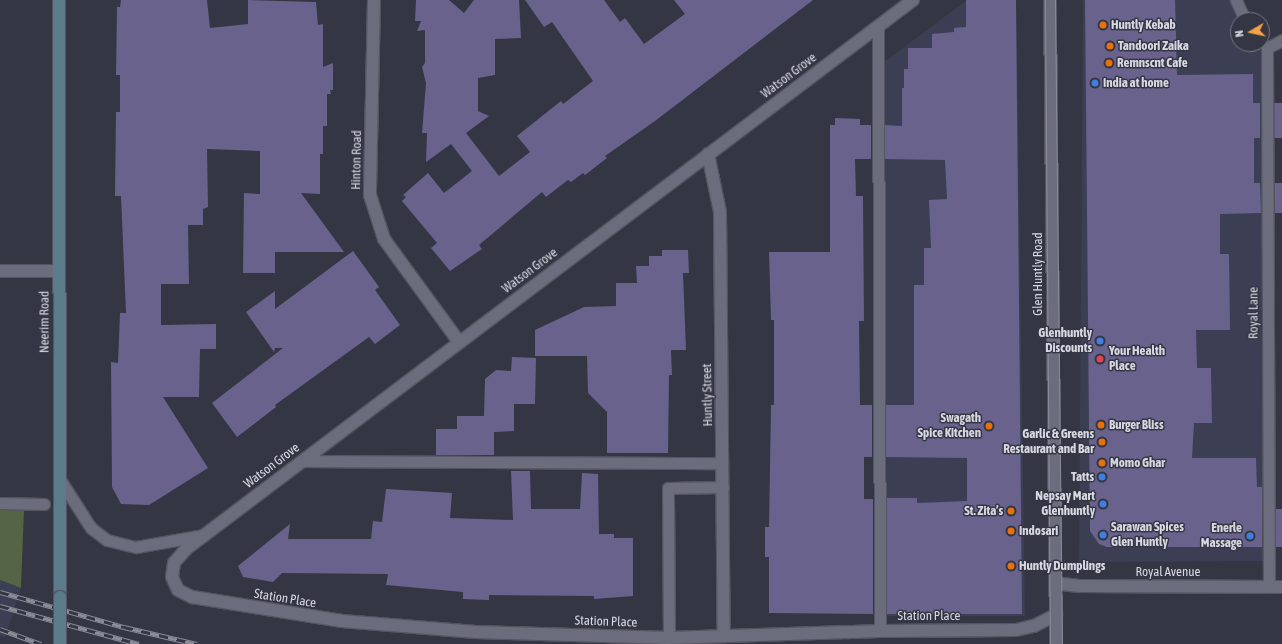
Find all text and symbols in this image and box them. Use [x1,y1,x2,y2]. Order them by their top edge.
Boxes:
north arrow [1230,12,1270,52]
place label: Huntly Kebab [1111,17,1176,33]
marker: Huntly Kebab [1098,20,1108,30]
text: N [1233,30,1246,38]
place label: Tandoori Zaika [1118,38,1189,54]
marker: Tandoori Zaika [1105,41,1115,51]
street label: Watson Grove [758,50,820,102]
place label: Remnscnt Cafe [1117,55,1188,71]
marker: Remnscnt Cafe [1104,58,1114,68]
place label: India at home [1103,75,1169,91]
marker: India at home [1090,78,1100,88]
street label: Hinton Road [349,130,365,190]
street label: Glen Huntly Road [1030,232,1046,316]
street label: Watson Grove [499,245,561,297]
street label: Royal Lane [1246,287,1262,339]
street label: Neerim Road [37,291,53,353]
place label: Glenhuntly Discounts [1038,326,1092,357]
marker: Glenhuntly Discounts [1095,336,1105,346]
place label: Your Health Place [1109,344,1165,375]
marker: Your Health Place [1094,353,1106,365]
street label: Huntly Street [700,363,716,427]
place label: Swagath Spice Kitchen [918,411,981,442]
place label: Burger Bliss [1109,417,1164,433]
marker: Burger Bliss [1096,420,1106,430]
marker: Swagath Spice Kitchen [984,421,994,431]
place label: Garlic & Greens Restaurant and Bar [1003,427,1094,458]
marker: Garlic & Greens Restaurant and Bar [1097,437,1107,447]
street label: Watson Grove [241,440,303,492]
place label: Momo Ghar [1110,455,1165,471]
marker: Momo Ghar [1097,458,1107,468]
place label: Tatts [1071,469,1094,485]
marker: Tatts [1097,472,1107,482]
place label: Nepsay Mart Glenhuntly [1035,489,1095,520]
marker: Nepsay Mart Glenhuntly [1098,499,1108,509]
place label: St. Zita’s [964,503,1003,519]
marker: St. Zita’s [1006,506,1016,516]
place label: Sarawan Spices Glen Huntly [1111,520,1184,551]
place label: Enerle Massage [1201,521,1242,552]
place label: Indosari [1019,523,1058,539]
marker: Indosari [1006,526,1016,536]
marker: Sarawan Spices Glen Huntly [1098,530,1108,540]
marker: Enerle Massage [1245,531,1255,541]
place label: Huntly Dumplings [1019,558,1105,574]
marker: Huntly Dumplings [1006,561,1016,571]
street label: Royal Avenue [1136,564,1200,580]
street label: Station Place [253,586,317,612]
street label: Station Place [898,608,960,624]
street label: Station Place [574,613,638,631]

